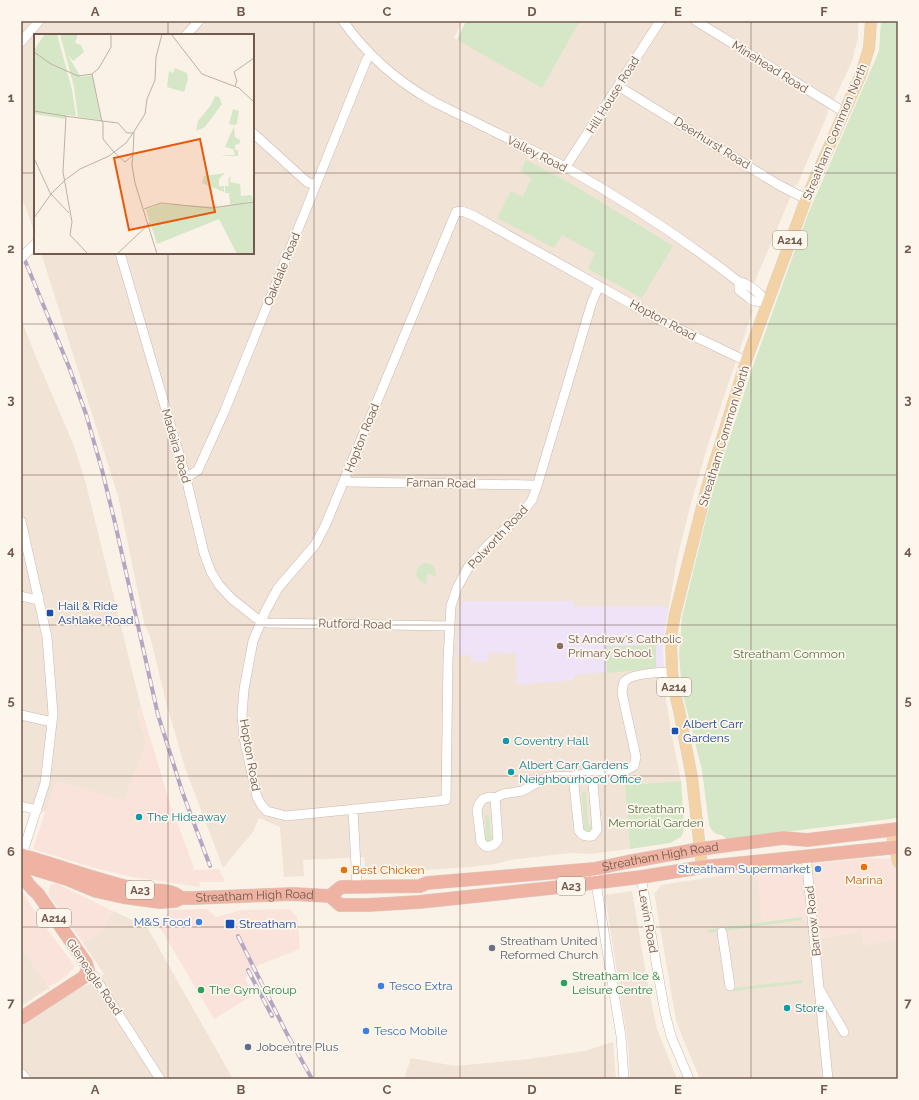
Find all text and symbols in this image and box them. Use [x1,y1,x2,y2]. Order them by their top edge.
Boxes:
text: A [91,4,100,19]
text: B [237,4,246,19]
text: C [383,4,392,19]
text: D [527,4,537,19]
text: E [674,4,682,19]
text: F [820,4,828,19]
inset map [34,34,254,254]
street label: Minehead Road [729,38,811,96]
street label: Hill House Road [584,54,642,136]
street label: Streatham Common North [800,62,870,202]
text: 1 [8,90,15,105]
text: 1 [905,90,912,105]
street label: Deerhurst Road [671,114,753,172]
street label: Valley Road [505,133,569,175]
street label: Oakdale Road [261,230,303,308]
road number: A214 [773,231,807,249]
text: 2 [7,241,15,256]
text: 2 [904,241,912,256]
street label: Hopton Road [627,297,699,343]
street label: Streatham Common North [696,364,752,508]
text: 3 [7,392,15,407]
text: 3 [904,392,912,407]
street label: Hopton Road [342,401,382,475]
street label: Madeira Road [159,407,193,485]
street label: Farnan Road [406,475,476,491]
street label: Polworth Road [465,502,531,572]
text: 4 [7,543,15,558]
text: 4 [904,543,912,558]
place label: Hail & Ride Ashlake Road [58,599,134,627]
marker: Hail & Ride Ashlake Road [45,608,55,618]
street label: Rutford Road [318,616,392,632]
place label: St Andrew's Catholic Primary School [568,632,682,660]
marker: St Andrew's Catholic Primary School [555,641,565,651]
park label: Streatham Common [733,647,845,661]
road number: A214 [657,678,691,696]
text: 5 [7,693,15,708]
text: 5 [904,693,912,708]
place label: Albert Carr Gardens [683,717,744,745]
street label: Hopton Road [237,718,263,792]
marker: Albert Carr Gardens [670,726,680,736]
place label: Coventry Hall [514,734,589,748]
marker: Coventry Hall [501,736,511,746]
place label: Albert Carr Gardens Neighbourhood Office [519,758,641,786]
marker: Albert Carr Gardens Neighbourhood Office [506,767,516,777]
park label: Streatham Memorial Garden [608,802,704,830]
place label: The Hideaway [147,810,227,824]
marker: The Hideaway [134,812,144,822]
street label: Streatham High Road [601,840,720,874]
text: 6 [7,844,15,859]
text: 6 [904,844,912,859]
place label: Streatham Supermarket [678,862,810,876]
marker: Marina [859,862,869,872]
place label: Best Chicken [352,863,424,877]
marker: Streatham Supermarket [813,864,823,874]
marker: Best Chicken [339,865,349,875]
place label: Marina [845,873,883,887]
road number: A23 [557,877,585,895]
road number: A23 [126,881,154,899]
street label: Barrow Road [802,885,824,957]
street label: Streatham High Road [195,887,314,905]
street label: Lewin Road [635,888,661,954]
road number: A214 [37,909,71,927]
place label: M&S Food [134,915,191,929]
marker: M&S Food [194,917,204,927]
place label: Streatham [239,917,296,931]
marker: Streatham [224,918,236,930]
place label: Streatham United Reformed Church [500,934,598,962]
street label: Gleneagle Road [63,936,125,1018]
marker: Streatham United Reformed Church [487,943,497,953]
place label: Streatham Ice & Leisure Centre [572,969,660,997]
marker: Streatham Ice & Leisure Centre [559,978,569,988]
place label: Tesco Extra [389,979,453,993]
marker: Tesco Extra [376,981,386,991]
place label: The Gym Group [209,983,297,997]
marker: The Gym Group [196,985,206,995]
text: 7 [7,995,15,1010]
text: 7 [904,995,912,1010]
place label: Store [795,1001,824,1015]
marker: Store [782,1003,792,1013]
place label: Tesco Mobile [374,1024,447,1038]
marker: Tesco Mobile [361,1026,371,1036]
place label: Jobcentre Plus [256,1040,339,1054]
marker: Jobcentre Plus [243,1042,253,1052]
text: A [91,1082,100,1097]
text: B [237,1082,246,1097]
text: C [383,1082,392,1097]
text: D [527,1082,537,1097]
text: E [674,1082,682,1097]
text: F [820,1082,828,1097]

